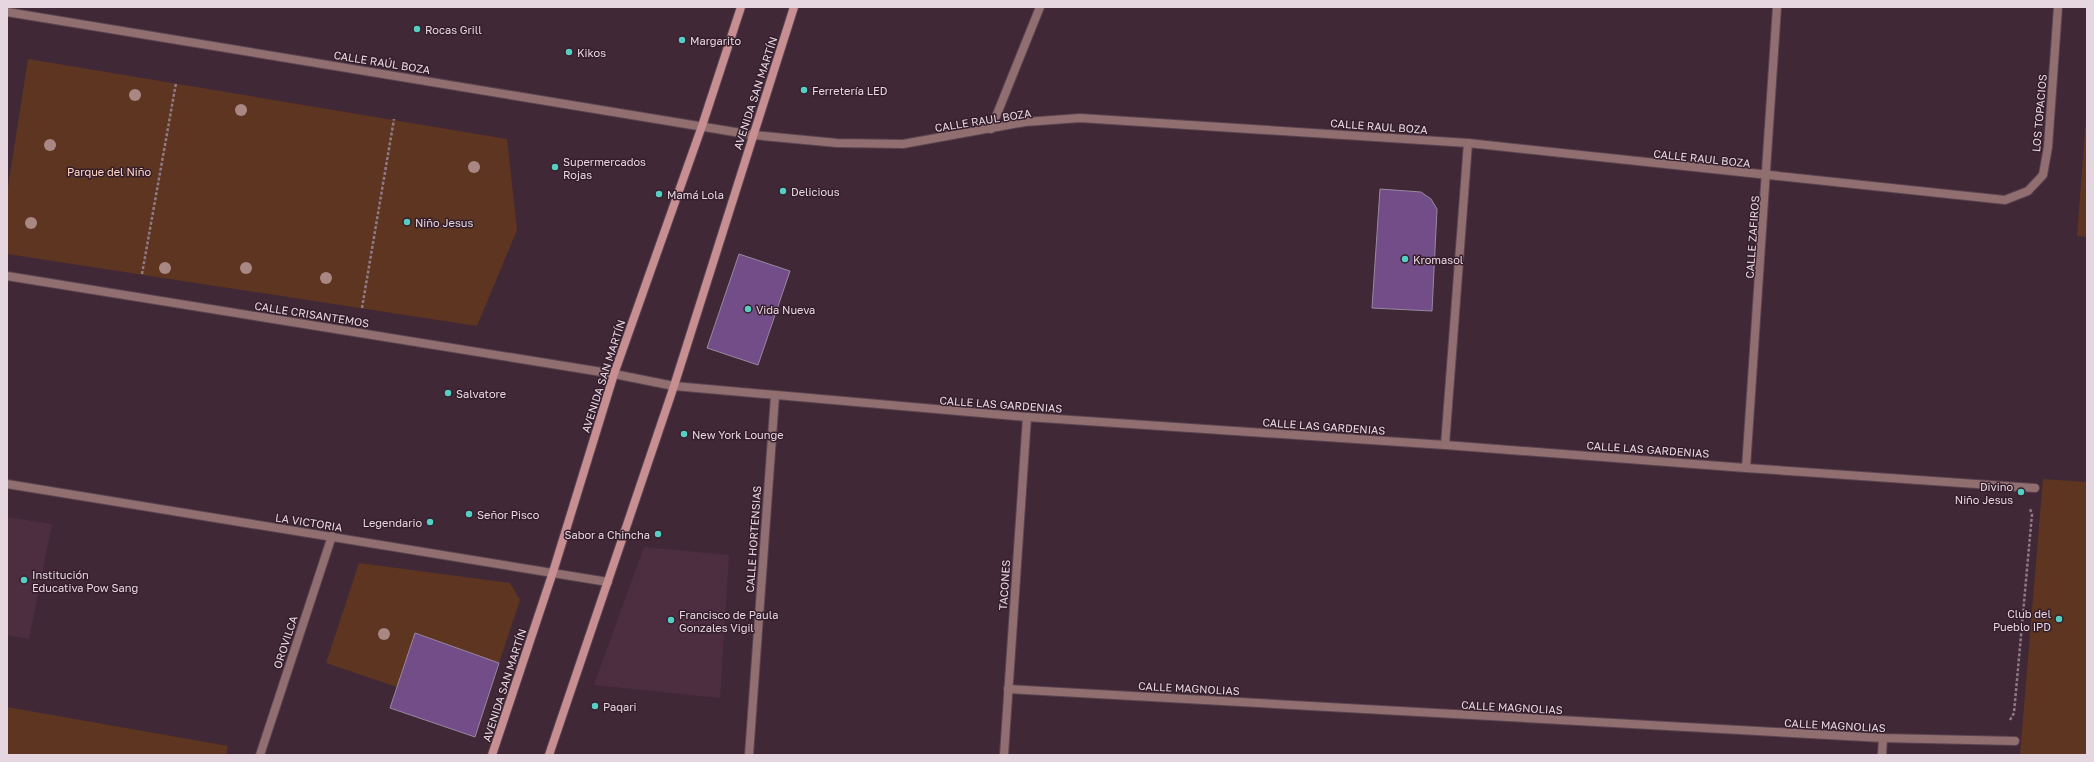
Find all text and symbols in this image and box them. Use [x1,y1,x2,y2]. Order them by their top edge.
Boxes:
place label: Rocas Grill [425,23,482,36]
marker: Rocas Grill [412,24,422,34]
place label: Margarito [690,34,741,47]
marker: Margarito [677,35,687,45]
street label: AVENIDA SAN MARTÍN [731,35,779,151]
place label: Kikos [577,46,606,59]
marker: Kikos [564,47,574,57]
street label: CALLE RAÚL BOZA [333,48,432,76]
street label: LOS TOPACIOS [2029,74,2049,152]
place label: Ferretería LED [812,84,888,97]
marker: Ferretería LED [799,85,809,95]
street label: CALLE RAUL BOZA [934,106,1033,134]
street label: CALLE RAUL BOZA [1330,116,1429,136]
street label: CALLE RAUL BOZA [1653,146,1752,170]
place label: Supermercados Rojas [563,155,646,181]
marker: Supermercados Rojas [550,162,560,172]
park label: Parque del Niño [67,165,151,178]
place label: Delicious [791,185,840,198]
marker: Delicious [778,186,788,196]
place label: Mamá Lola [667,188,724,201]
marker: Mamá Lola [654,189,664,199]
street label: CALLE ZAFIROS [1743,195,1761,279]
place label: Niño Jesus [415,216,473,229]
marker: Niño Jesus [402,217,412,227]
place label: Kromasol [1413,253,1464,266]
marker: Kromasol [1400,254,1410,264]
street label: CALLE CRISANTEMOS [254,299,370,329]
place label: Vida Nueva [756,303,815,316]
marker: Vida Nueva [743,304,753,314]
street label: AVENIDA SAN MARTÍN [579,318,627,434]
place label: Salvatore [456,387,506,400]
marker: Salvatore [443,388,453,398]
street label: CALLE LAS GARDENIAS [939,393,1063,415]
street label: CALLE LAS GARDENIAS [1262,415,1386,437]
place label: New York Lounge [692,428,784,441]
marker: New York Lounge [679,429,689,439]
street label: CALLE LAS GARDENIAS [1586,438,1710,460]
place label: Divino Niño Jesus [1955,480,2013,506]
street label: CALLE HORTENSIAS [743,485,763,593]
marker: Divino Niño Jesus [2016,487,2026,497]
place label: Señor Pisco [477,508,540,521]
marker: Señor Pisco [464,509,474,519]
street label: LA VICTORIA [274,510,344,534]
place label: Legendario [363,516,422,529]
marker: Legendario [425,517,435,527]
place label: Sabor a Chincha [564,528,650,541]
marker: Sabor a Chincha [653,529,663,539]
street label: TACONES [996,559,1012,611]
place label: Institución Educativa Pow Sang [32,568,138,594]
marker: Institución Educativa Pow Sang [19,575,29,585]
place label: Club del Pueblo IPD [1993,607,2051,633]
place label: Francisco de Paula Gonzales Vigil [679,608,778,634]
street label: OROVILCA [270,613,300,670]
marker: Club del Pueblo IPD [2054,614,2064,624]
marker: Francisco de Paula Gonzales Vigil [666,615,676,625]
street label: AVENIDA SAN MARTÍN [480,627,528,743]
street label: CALLE MAGNOLIAS [1138,679,1240,697]
street label: CALLE MAGNOLIAS [1461,698,1563,716]
place label: Paqari [603,700,637,713]
marker: Paqari [590,701,600,711]
street label: CALLE MAGNOLIAS [1784,716,1886,734]

